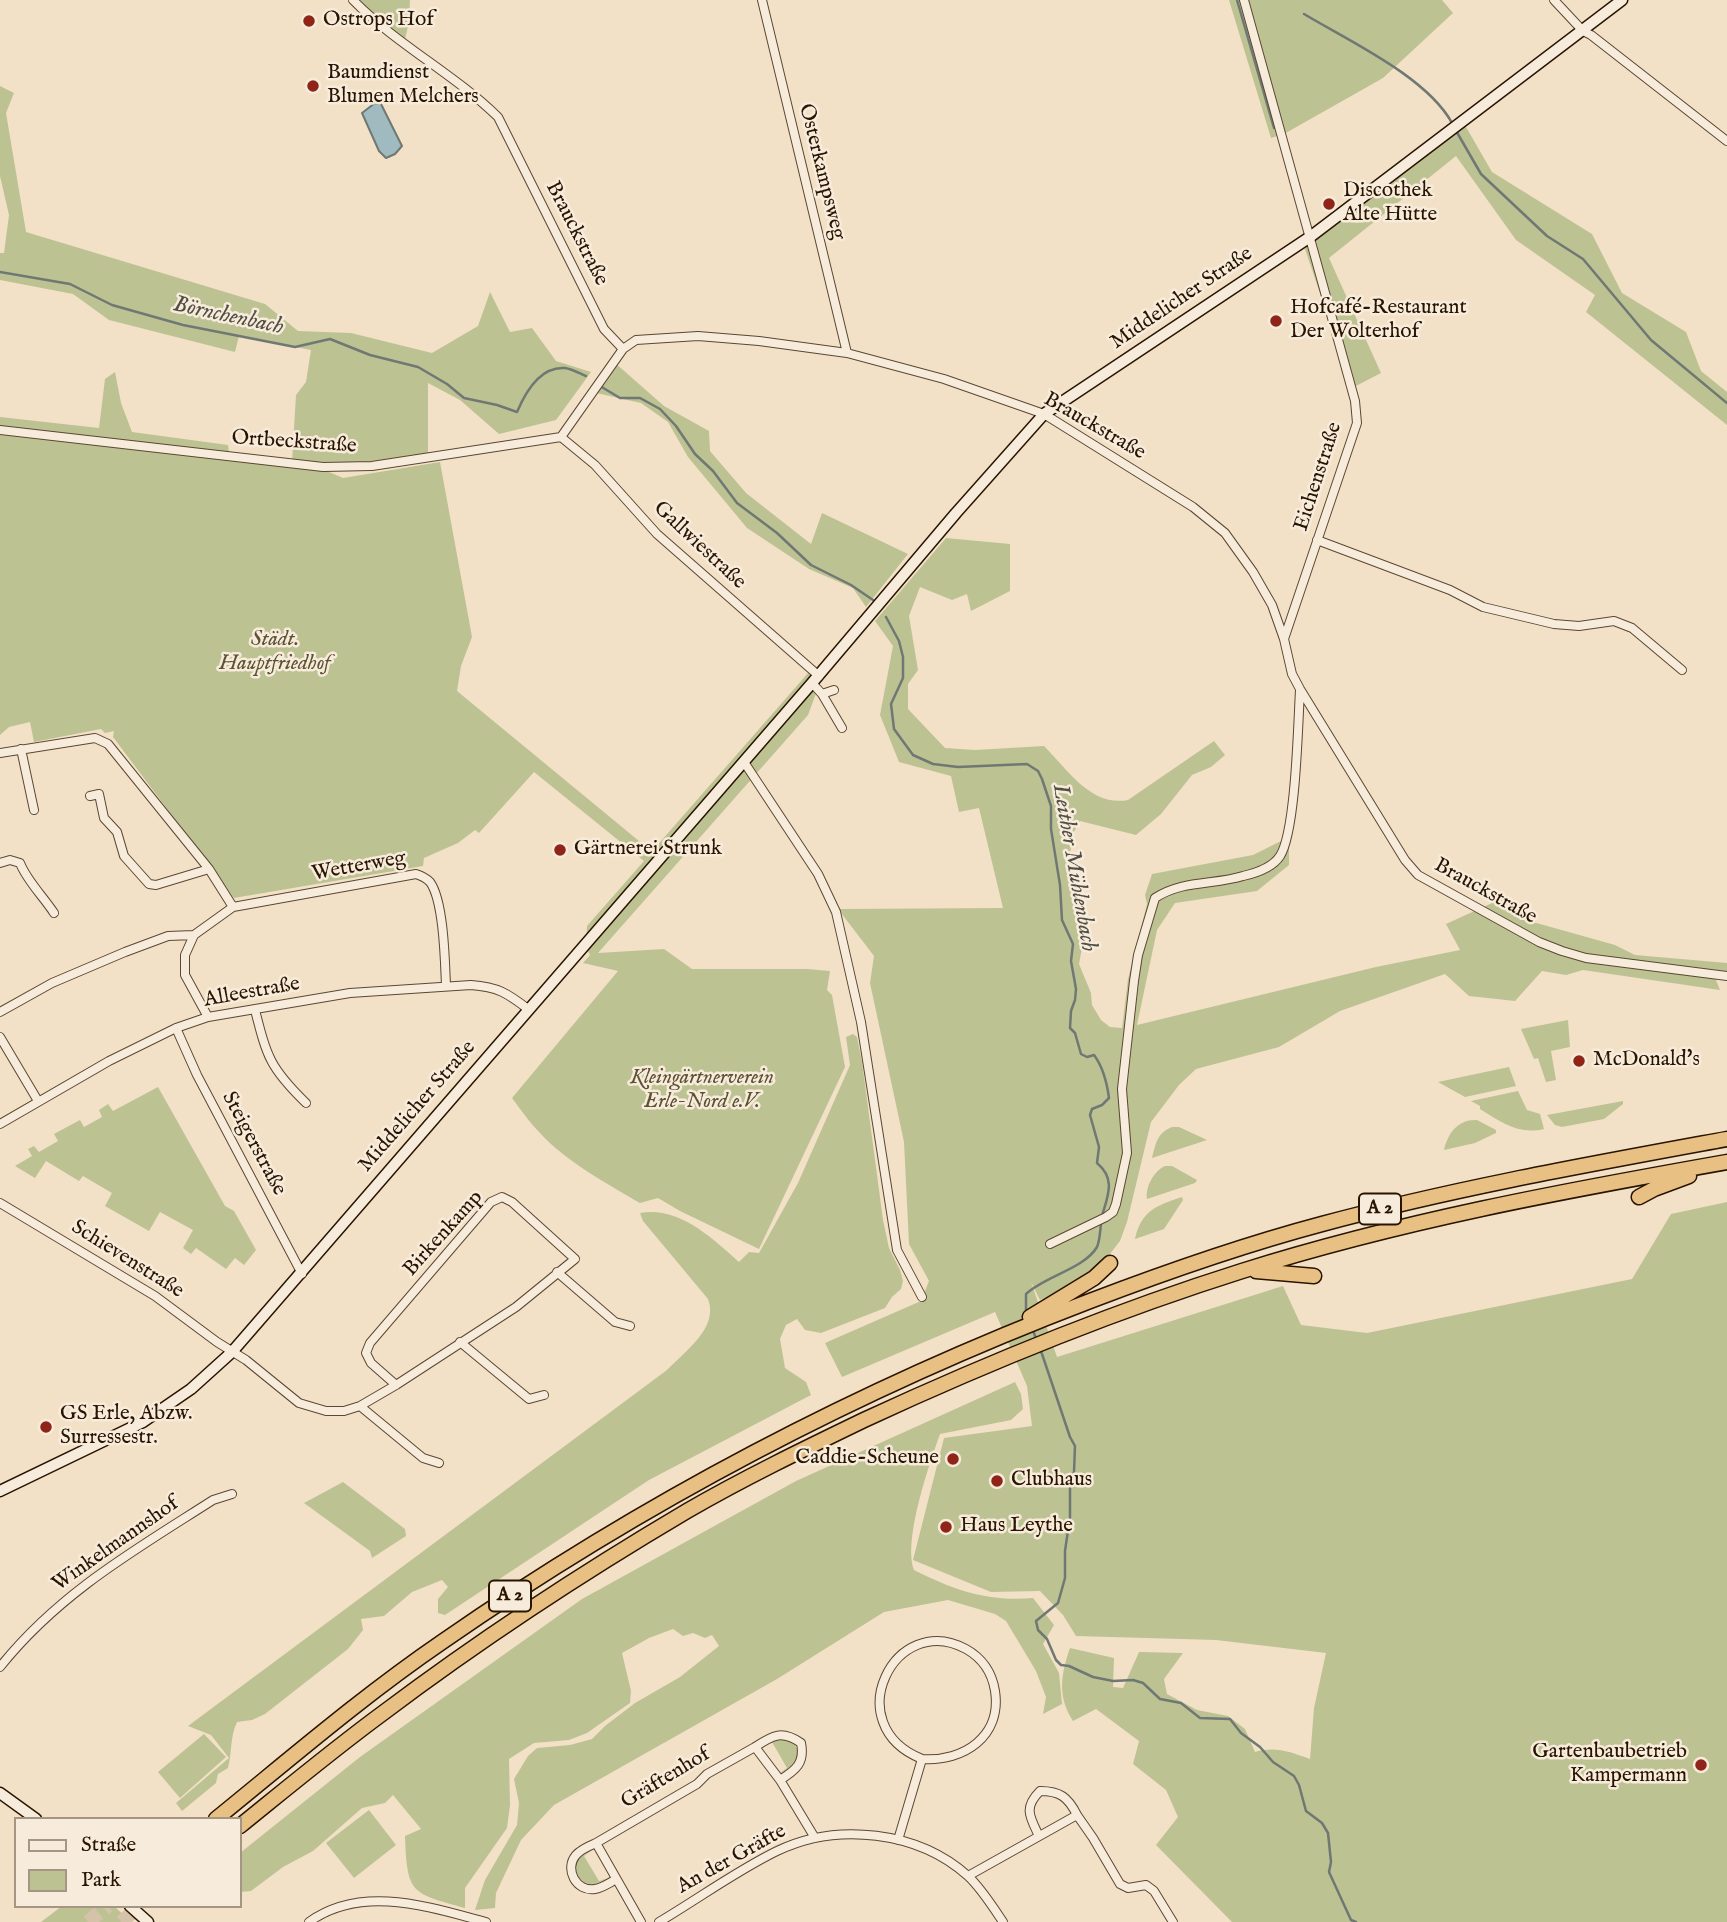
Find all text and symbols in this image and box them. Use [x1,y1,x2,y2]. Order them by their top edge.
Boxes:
place label: Ostrops Hof [323,8,434,34]
marker: Ostrops Hof [301,13,317,29]
place label: Baumdienst Blumen Melchers [327,61,479,111]
marker: Baumdienst Blumen Melchers [305,78,321,94]
street label: Osterkampsweg [792,101,850,243]
street label: Brauckstraße [539,178,613,290]
place label: Discothek Alte Hütte [1343,179,1437,229]
marker: Discothek Alte Hütte [1321,196,1337,212]
street label: Middelicher Straße [1106,242,1258,356]
water label: Börnchenbach [170,292,286,342]
place label: Hofcafé-Restaurant Der Wolterhof [1290,296,1467,346]
marker: Hofcafé-Restaurant Der Wolterhof [1268,313,1284,329]
street label: Brauckstraße [1038,388,1150,466]
street label: Eichenstraße [1290,419,1348,535]
street label: Ortbeckstraße [231,426,357,460]
street label: Gallwiestraße [647,497,751,595]
park label: Städt. Hauptfriedhof [219,628,331,678]
water label: Leither Mühlenbach [1045,782,1101,954]
place label: Gärtnerei Strunk [574,837,722,863]
marker: Gärtnerei Strunk [552,842,568,858]
street label: Wetterweg [310,846,408,888]
street label: Brauckstraße [1429,853,1541,931]
street label: Alleestraße [202,972,302,1014]
street label: Middelicher Straße [354,1036,482,1178]
place label: McDonald's [1593,1048,1700,1074]
marker: McDonald's [1571,1053,1587,1069]
park label: Kleingärtnerverein Erle-Nord e.V. [630,1066,774,1116]
street label: Steigerstraße [215,1088,291,1200]
street label: Birkenkamp [399,1186,489,1282]
road number: A 2 [1359,1194,1401,1224]
street label: Schievenstraße [66,1215,188,1305]
place label: GS Erle, Abzw. Surressestr. [60,1402,193,1452]
marker: GS Erle, Abzw. Surressestr. [38,1419,54,1435]
place label: Caddie-Scheune [795,1446,939,1472]
marker: Caddie-Scheune [945,1451,961,1467]
place label: Clubhaus [1011,1468,1092,1494]
marker: Clubhaus [989,1473,1005,1489]
street label: Winkelmannshof [48,1492,184,1598]
place label: Haus Leythe [960,1514,1073,1540]
marker: Haus Leythe [938,1519,954,1535]
road number: A 2 [489,1580,531,1612]
place label: Gartenbaubetrieb Kampermann [1532,1740,1687,1790]
street label: Gräftenhof [617,1743,715,1815]
marker: Gartenbaubetrieb Kampermann [1693,1757,1709,1773]
legend [14,1817,242,1908]
street label: An der Gräfte [673,1820,791,1900]
text: Straße [81,1832,136,1859]
text: Park [81,1867,121,1894]

